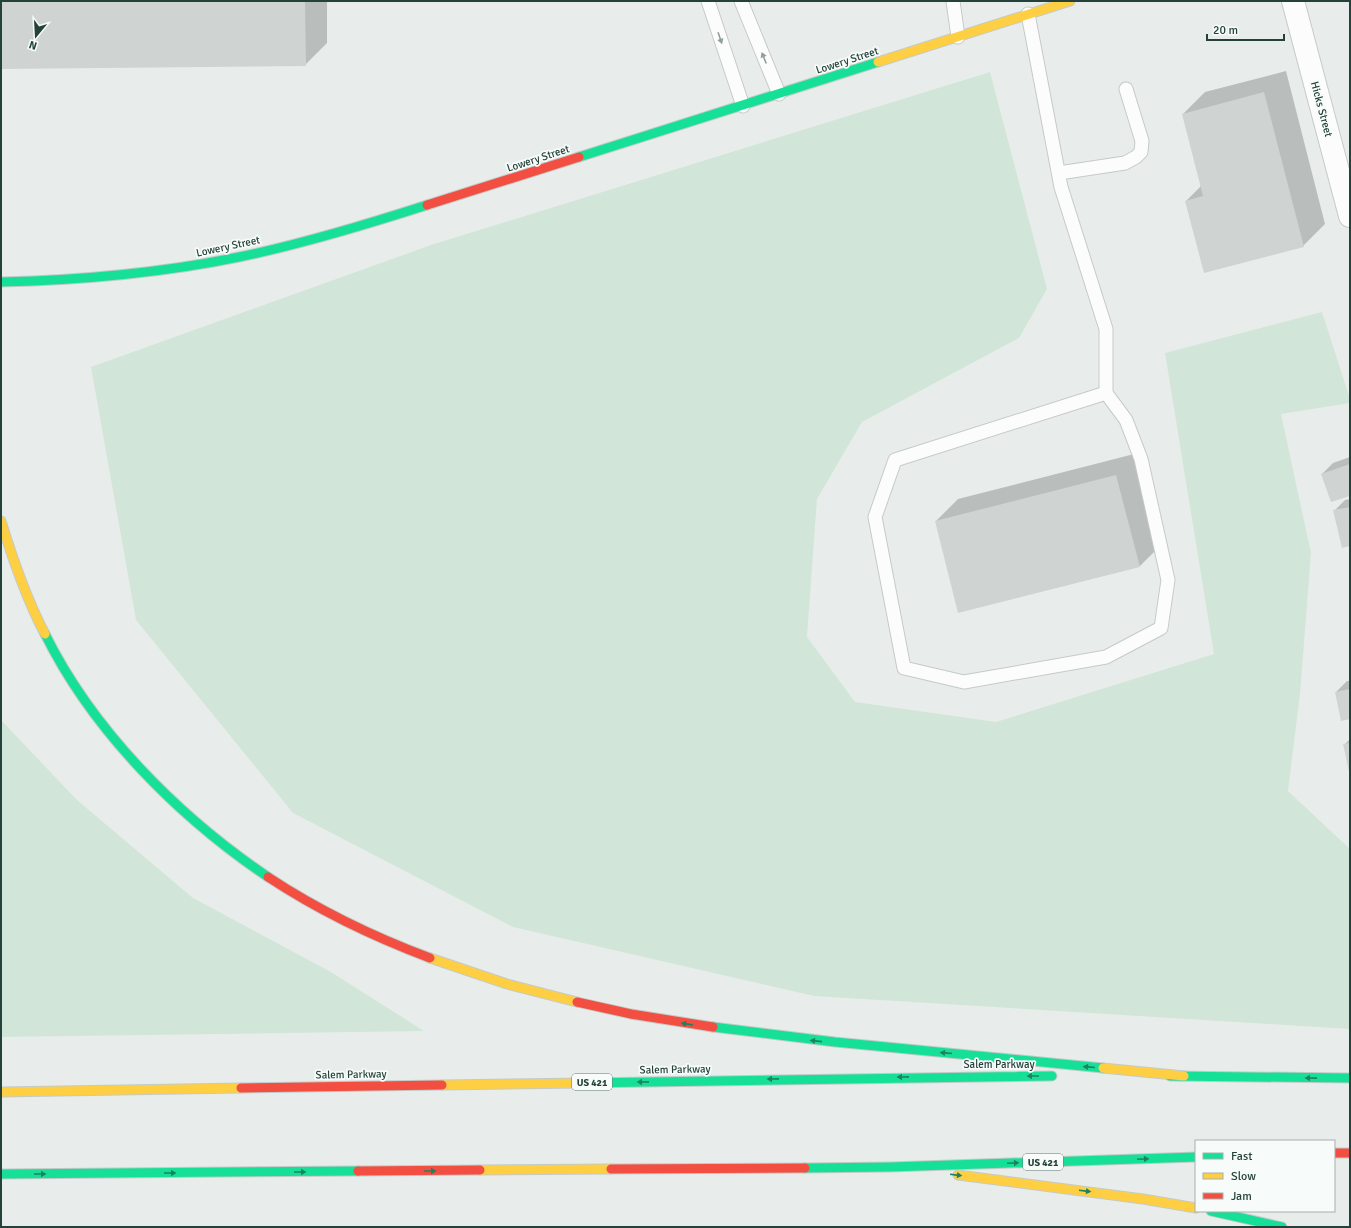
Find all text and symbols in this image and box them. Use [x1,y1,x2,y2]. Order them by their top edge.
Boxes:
north arrow [16,16,56,56]
scale bar [1207,16,1284,42]
text: 20 m [1213,23,1238,38]
one-way arrow [718,32,724,44]
text: N [27,38,39,52]
street label: Lowery Street [814,44,880,77]
one-way arrow [761,53,767,64]
street label: Hicks Street [1308,80,1335,138]
street label: Lowery Street [505,142,571,175]
street label: Lowery Street [195,233,261,260]
one-way arrow [681,1020,693,1026]
one-way arrow [810,1037,822,1044]
one-way arrow [940,1050,952,1056]
street label: Salem Parkway [963,1058,1035,1071]
street label: Salem Parkway [639,1062,712,1077]
one-way arrow [1083,1064,1095,1070]
street label: Salem Parkway [315,1067,388,1082]
one-way arrow [1026,1073,1039,1079]
road number: US 421 [572,1074,612,1090]
one-way arrow [896,1074,909,1080]
one-way arrow [1305,1074,1317,1081]
one-way arrow [767,1076,779,1083]
one-way arrow [637,1078,649,1085]
legend [1195,1140,1335,1212]
text: Fast [1231,1149,1252,1164]
road number: US 421 [1023,1154,1063,1170]
one-way arrow [1137,1155,1149,1162]
one-way arrow [1007,1160,1020,1166]
one-way arrow [424,1168,437,1174]
one-way arrow [294,1169,307,1175]
text: Slow [1231,1169,1256,1184]
one-way arrow [164,1170,177,1176]
one-way arrow [34,1171,47,1177]
one-way arrow [950,1172,962,1178]
one-way arrow [1079,1188,1091,1194]
text: Jam [1231,1189,1252,1204]

